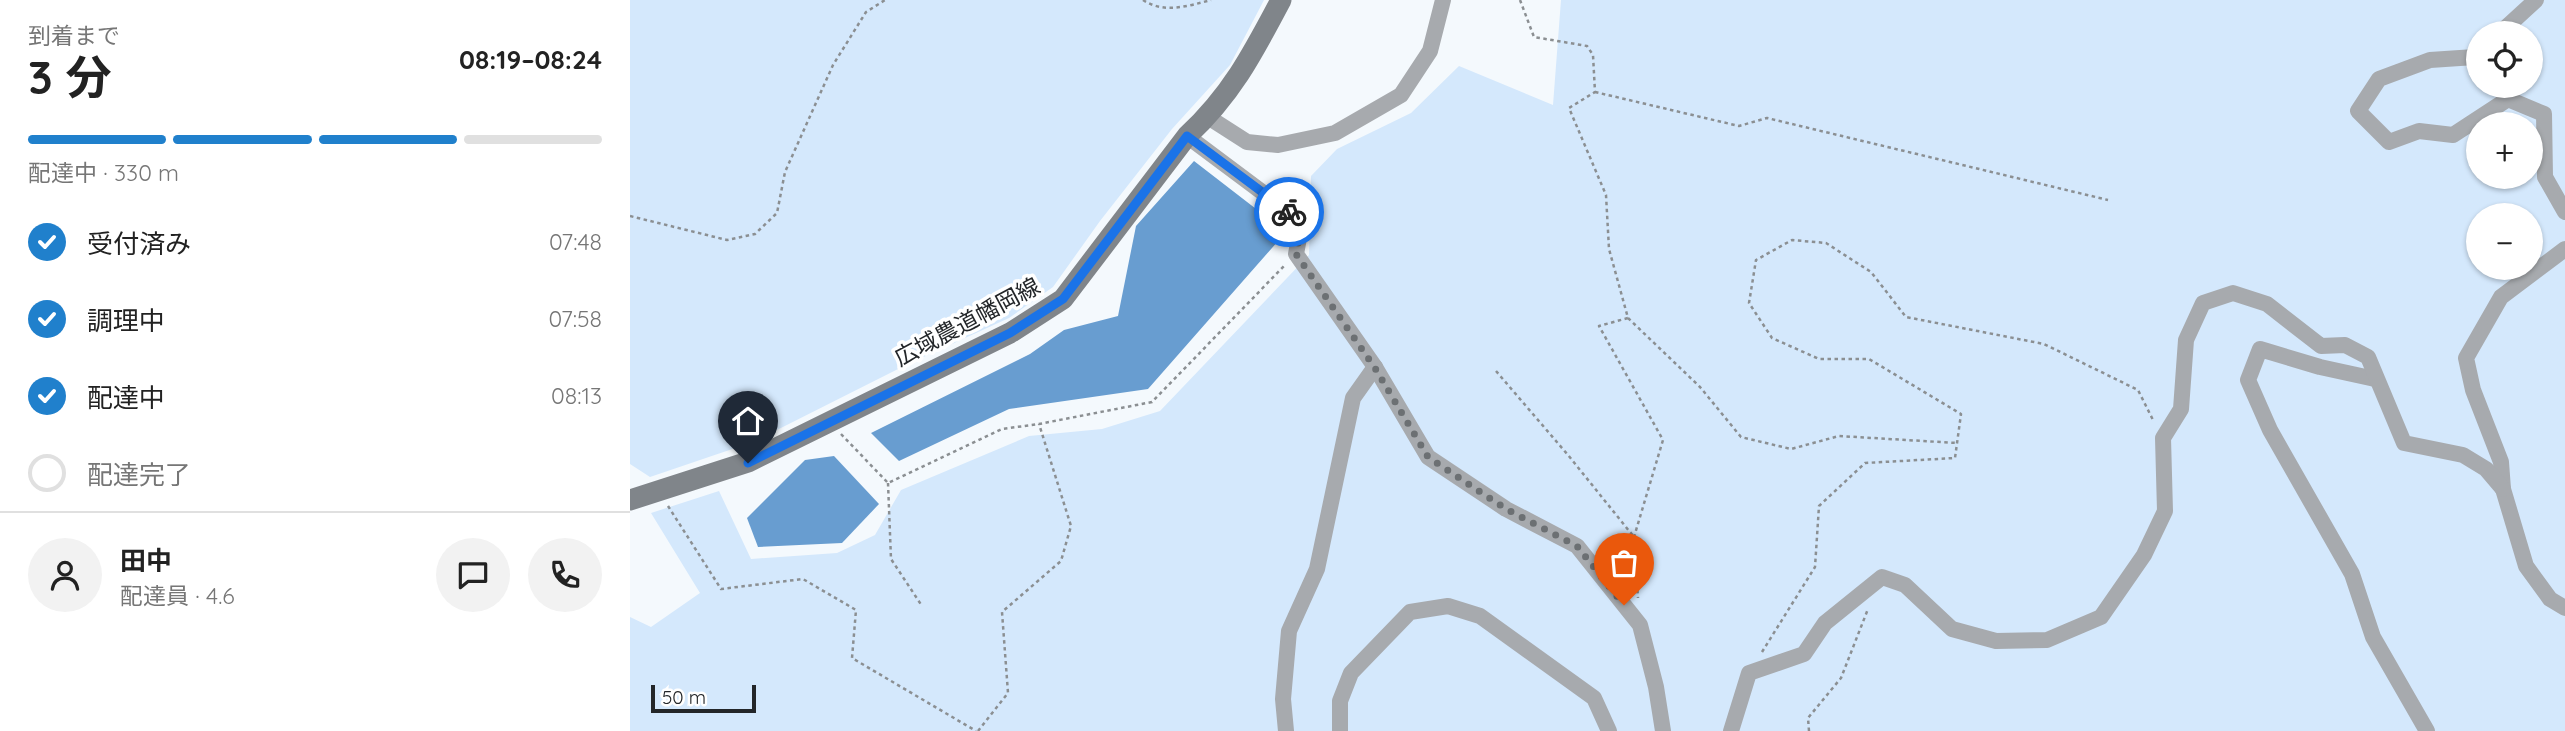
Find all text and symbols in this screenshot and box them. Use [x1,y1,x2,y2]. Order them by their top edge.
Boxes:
text: 到着まで [28,21,120,50]
map controls [2466,21,2543,280]
button: locate [2466,21,2543,98]
text: 08:19–08:24 [459,43,602,76]
text: 3 分 [28,48,112,106]
button: + [2466,112,2543,189]
text: 配達中 · 330 m [28,158,179,187]
courier [1254,177,1324,247]
icon: bike [1270,193,1308,231]
button: − [2466,203,2543,280]
icon: check [28,223,66,261]
text: 受付済み [87,227,191,260]
text: 07:48 [549,227,602,256]
street label: 広域農道幡岡線 [889,271,1045,372]
icon: check [28,300,66,338]
text: 調理中 [87,304,165,337]
text: 07:58 [549,304,602,333]
icon: check [28,377,66,415]
text: 配達中 [87,381,165,414]
text: 08:13 [551,381,602,410]
pin [718,391,778,463]
icon: home [729,402,767,440]
text: 配達完了 [87,458,191,491]
pin [1594,533,1654,605]
button: person [28,538,102,612]
button: chat [436,538,510,612]
button: phone [528,538,602,612]
text: 田中 [120,544,172,577]
icon: bag [1605,544,1643,582]
text: 配達員 · 4.6 [120,581,235,610]
scale bar [651,682,756,714]
text: 50 m [662,685,706,709]

